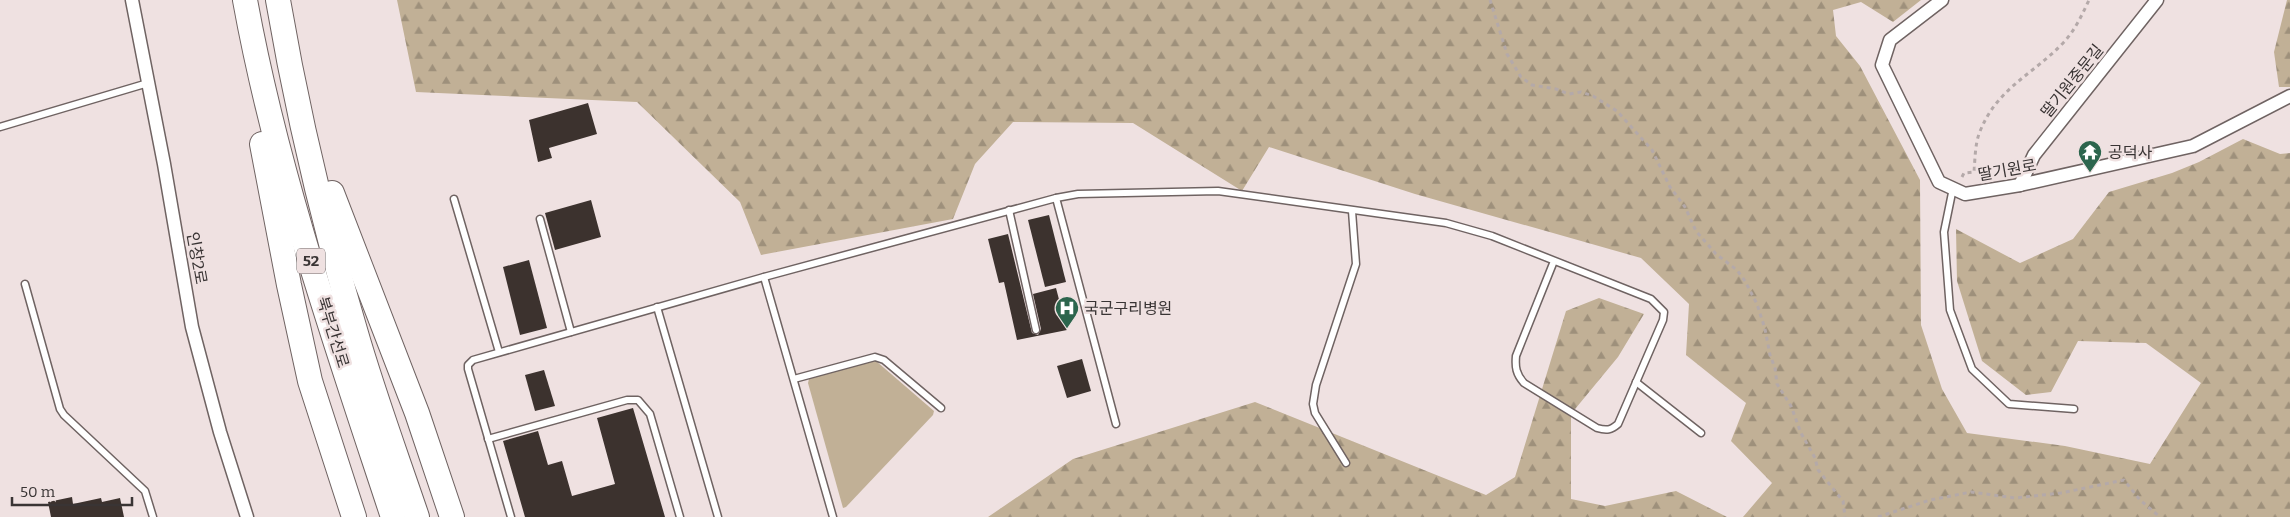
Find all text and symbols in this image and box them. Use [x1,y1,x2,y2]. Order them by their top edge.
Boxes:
street label: 딸기원중문길 [2037,41,2107,121]
temple icon: 공덕사 [2077,139,2103,173]
place label: 공덕사 [2108,143,2152,162]
street label: 딸기원로 [1976,155,2038,184]
street label: 인창2로 [183,230,211,286]
road number: 52 [297,248,325,274]
street label: 북부간선로 [313,294,353,370]
hospital icon: 국군구리병원 [1054,295,1080,329]
place label: 국군구리병원 [1084,299,1172,318]
scale bar [12,474,132,506]
text: 50 m [20,483,56,501]

